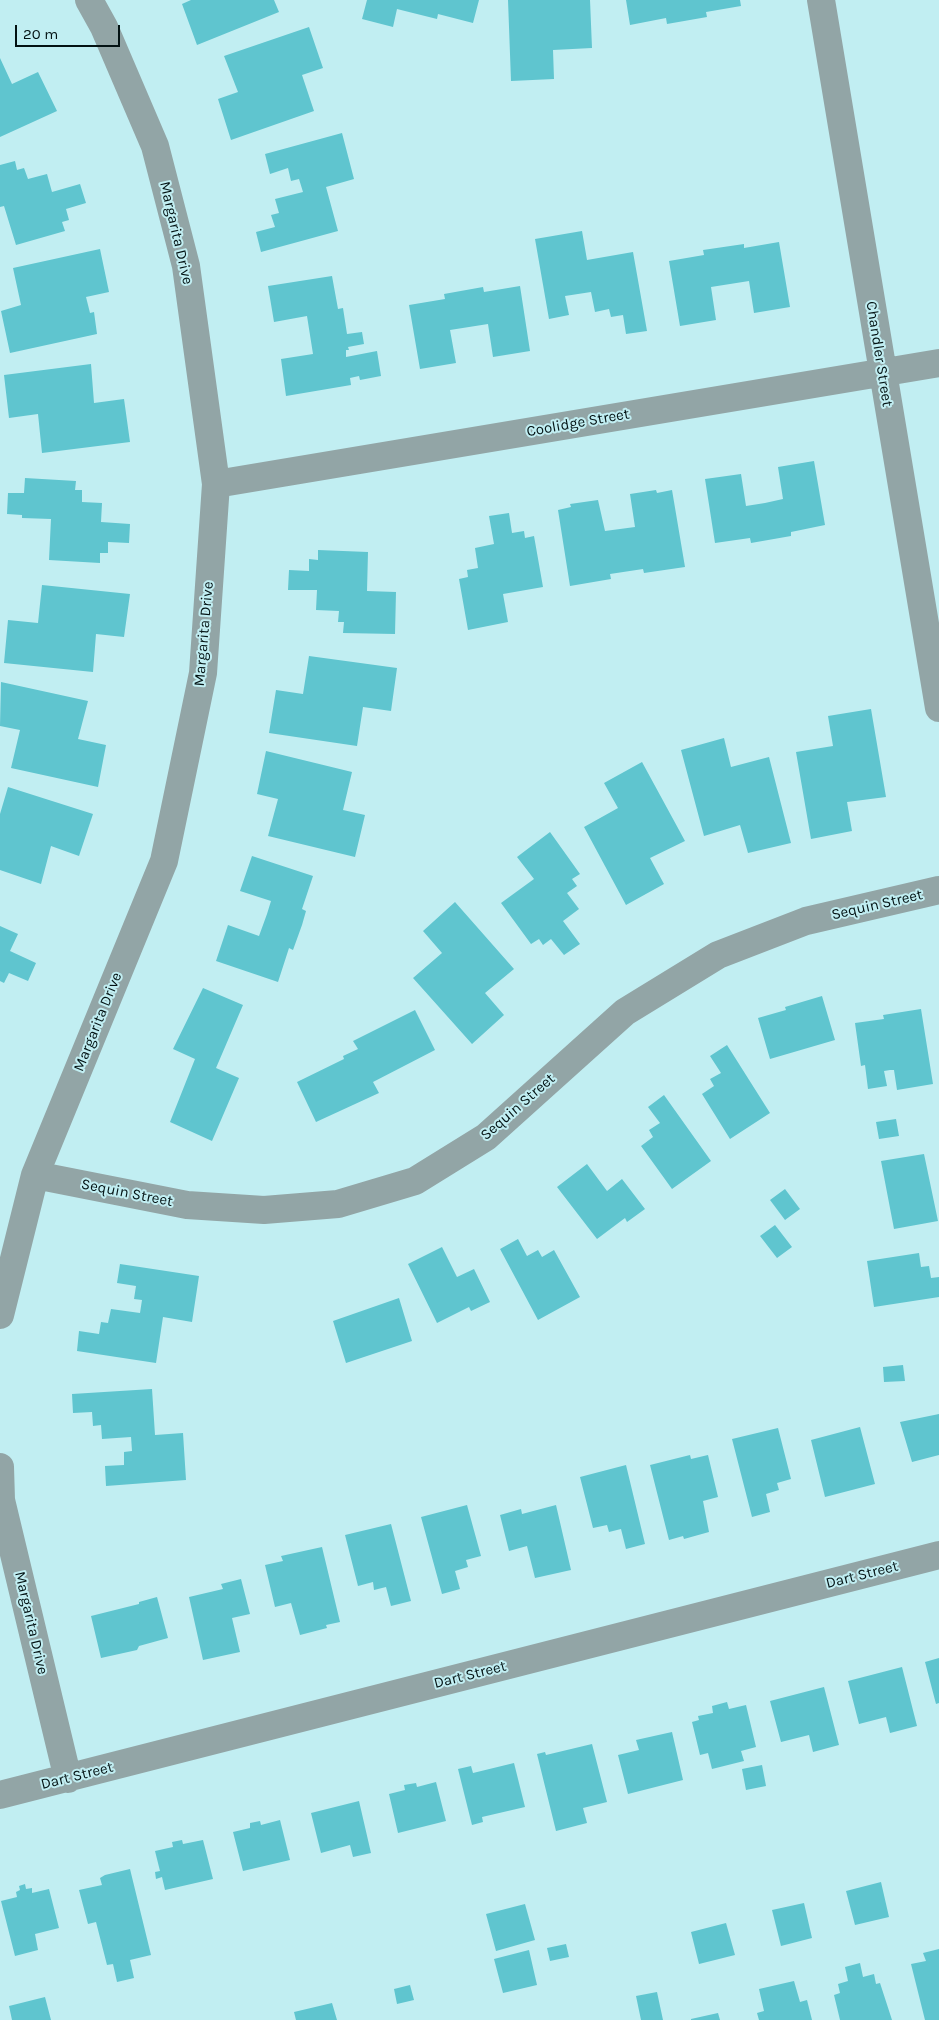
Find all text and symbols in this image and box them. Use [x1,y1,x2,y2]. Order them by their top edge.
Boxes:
scale bar [18,15,122,47]
text: 20 m [23,25,58,43]
street label: Margarita Drive [155,180,197,286]
street label: Chandler Street [862,300,896,408]
street label: Coolidge Street [525,405,631,441]
street label: Margarita Drive [190,581,218,687]
street label: Sequin Street [830,886,924,924]
street label: Margarita Drive [70,970,126,1074]
street label: Sequin Street [477,1070,559,1144]
street label: Sequin Street [80,1175,174,1211]
street label: Dart Street [824,1557,900,1593]
street label: Margarita Drive [10,1570,52,1676]
street label: Dart Street [432,1657,508,1693]
street label: Dart Street [39,1758,115,1794]

